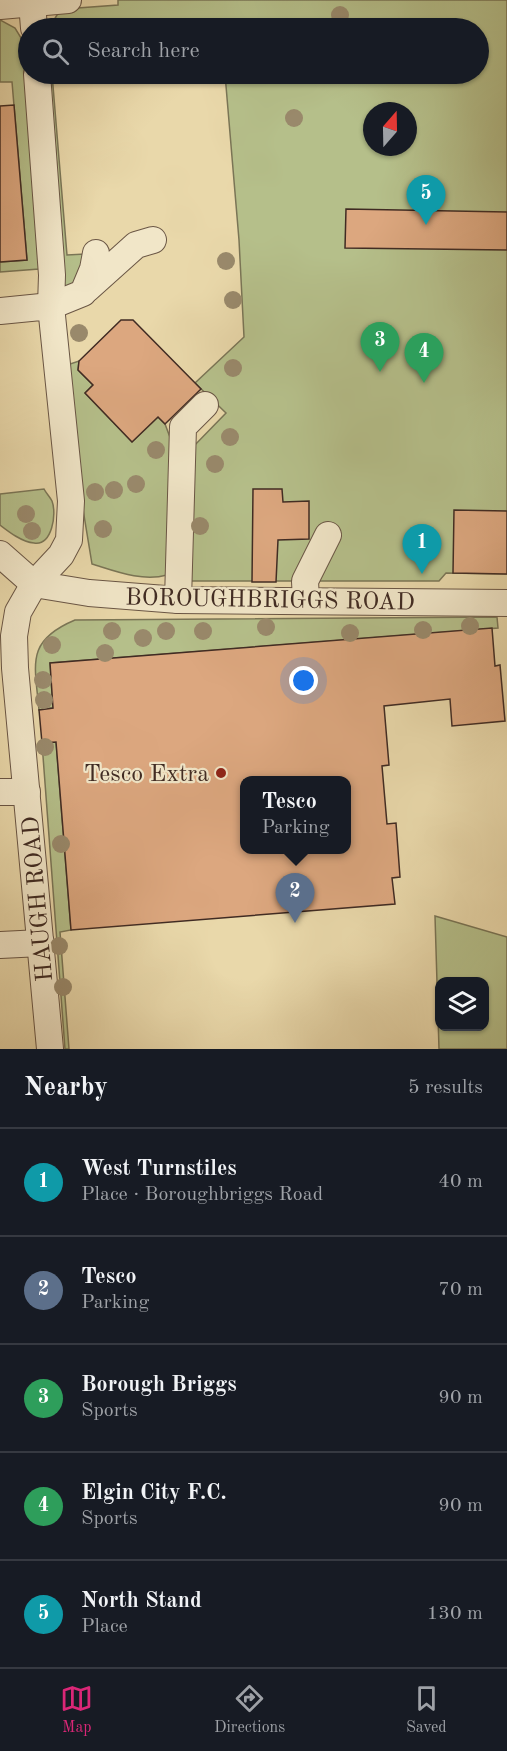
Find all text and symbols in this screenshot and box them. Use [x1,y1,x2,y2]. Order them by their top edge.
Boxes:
search box [18,18,489,84]
icon: search [39,35,72,68]
text: Search here [87,40,200,62]
north arrow [363,102,417,156]
pin: 5 [406,176,446,225]
pin: 3 [360,322,400,372]
pin: 4 [404,334,444,383]
pin: 1 [402,524,442,574]
street label: BOROUGHBRIGGS ROAD [125,586,415,616]
your location [289,666,318,695]
place label: Tesco Extra [84,763,209,787]
marker: Tesco Extra [214,766,228,780]
popup [240,776,351,854]
text: Tesco [261,791,317,813]
street label: HAUGH ROAD [20,815,58,983]
text: Parking [261,818,330,838]
pin: 2 [276,874,314,923]
map controls [435,977,489,1031]
button: layers [435,977,489,1031]
text: Nearby [24,1075,108,1101]
text: 5 results [408,1078,483,1098]
text: West Turnstiles [81,1158,237,1180]
text: 1 [38,1172,49,1192]
text: 40 m [438,1172,483,1192]
text: Place · Boroughbriggs Road [81,1185,323,1205]
text: Tesco [81,1266,137,1288]
text: 2 [38,1280,49,1300]
text: 70 m [438,1280,483,1300]
text: Parking [81,1293,149,1313]
text: Borough Briggs [81,1374,237,1396]
text: 3 [38,1388,49,1408]
text: 90 m [438,1388,483,1408]
text: Sports [81,1401,138,1421]
text: Elgin City F.C. [81,1482,227,1504]
text: 4 [38,1496,49,1516]
text: 90 m [438,1496,483,1516]
text: Sports [81,1509,138,1529]
text: North Stand [81,1590,202,1612]
text: 5 [38,1604,49,1624]
text: 130 m [427,1604,483,1624]
text: Place [81,1617,128,1637]
tab: Map [60,1682,93,1738]
tab: Directions [214,1682,285,1738]
tab: Saved [406,1682,447,1738]

